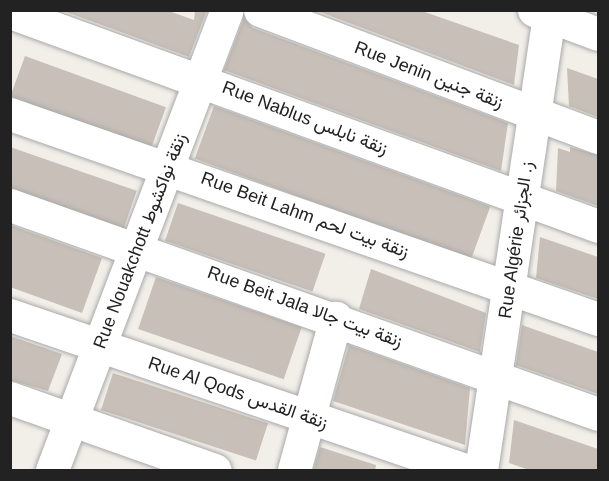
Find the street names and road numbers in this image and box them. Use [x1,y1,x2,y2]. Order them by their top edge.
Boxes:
street label: Rue Jenin زنقة جنين [352,37,506,113]
street label: Rue Nablus زنقة نابلس [219,76,391,160]
street label: Rue Nouakchott زنقة نواكشوط [89,130,191,352]
street label: Rue Algérie ز. الجزائر [494,160,538,320]
street label: Rue Beit Lahm زنقة بيت لحم [198,167,412,263]
street label: Rue Beit Jala زنقة بيت جالا [205,262,405,352]
street label: Rue Al Qods زنقة القدس [145,352,331,434]

